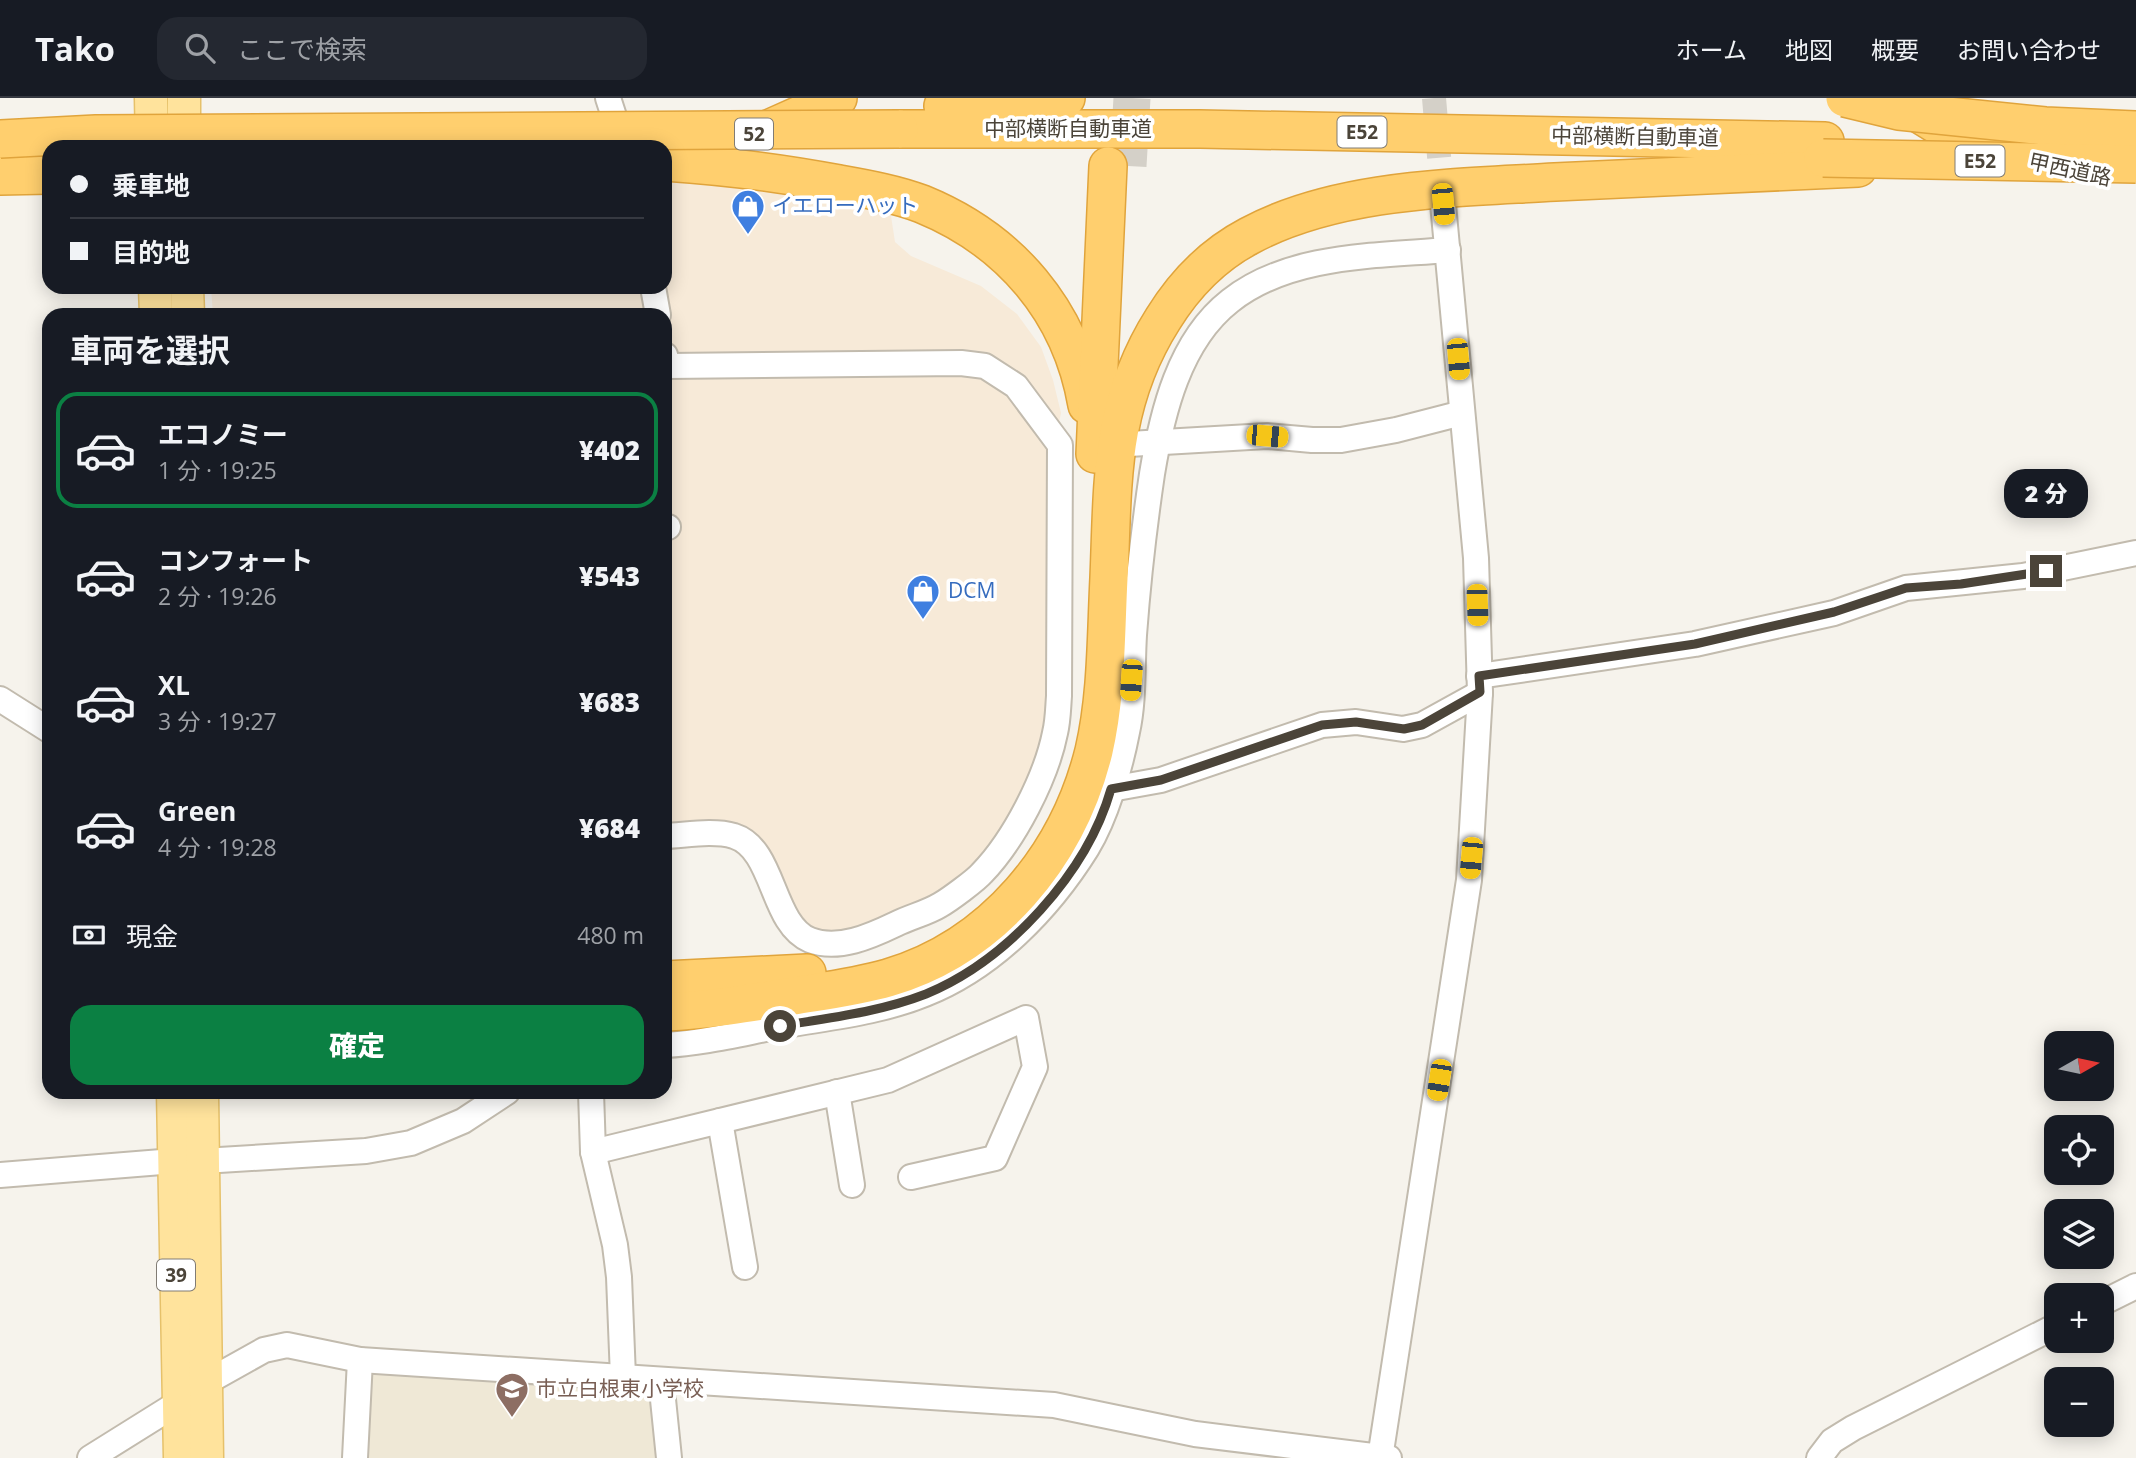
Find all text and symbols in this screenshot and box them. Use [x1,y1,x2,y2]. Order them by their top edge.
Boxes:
search box [157,17,647,80]
text: Tako [35,26,115,71]
icon: search [181,29,219,67]
text: ここで検索 [237,31,367,67]
text: ホーム [1676,33,1747,66]
text: 地図 [1785,33,1833,66]
text: 概要 [1871,33,1919,66]
text: お問い合わせ [1957,33,2101,66]
street label: 中部横断自動車道 [984,114,1152,142]
road number: E52 [1338,116,1386,148]
road number: 52 [735,118,773,150]
street label: 中部横断自動車道 [1551,121,1719,151]
road number: E52 [1955,146,2004,176]
street label: 甲西道路 [2026,147,2114,191]
text: 乗車地 [112,167,190,203]
car [1431,182,1456,226]
shop icon: イエローハット [729,187,767,236]
place label: イエローハット [772,191,918,219]
text: 目的地 [112,234,190,270]
text: 車両を選択 [70,328,230,371]
car [1446,337,1471,381]
text: エコノミー [158,416,288,452]
icon: car [74,419,137,482]
car [1246,424,1289,448]
text: ¥402 [579,432,640,468]
text: 1 分 · 19:25 [158,454,277,486]
callout: 2 分 [2004,470,2088,518]
text: 2 分 [2025,477,2067,509]
text: コンフォート [158,542,313,578]
icon: car [74,545,137,608]
route end [2030,555,2062,587]
text: ¥543 [579,558,640,594]
shop icon: DCM [904,572,942,621]
place label: DCM [948,576,995,604]
text: 2 分 · 19:26 [158,580,277,612]
car [1466,584,1489,626]
car [1120,658,1143,702]
text: XL [158,667,190,703]
icon: car [74,671,137,734]
text: ¥683 [579,684,640,720]
text: 3 分 · 19:27 [158,705,277,737]
text: Green [158,793,236,829]
icon: car [74,797,137,860]
text: ¥684 [579,810,640,846]
text: 4 分 · 19:28 [158,831,277,863]
car [1459,836,1484,880]
icon: cash [70,916,108,954]
text: 現金 [126,918,178,954]
text: 480 m [577,919,644,951]
button: 確定 [70,1005,644,1085]
route start [764,1010,796,1042]
north arrow [2044,1031,2114,1101]
map controls [2044,1031,2114,1437]
car [1426,1058,1453,1102]
button: locate [2044,1115,2114,1185]
button: layers [2044,1199,2114,1269]
road number: 39 [157,1260,195,1290]
button: + [2044,1283,2114,1353]
button: − [2044,1367,2114,1437]
school or university icon: 市立白根東小学校 [493,1370,531,1419]
place label: 市立白根東小学校 [536,1374,704,1402]

